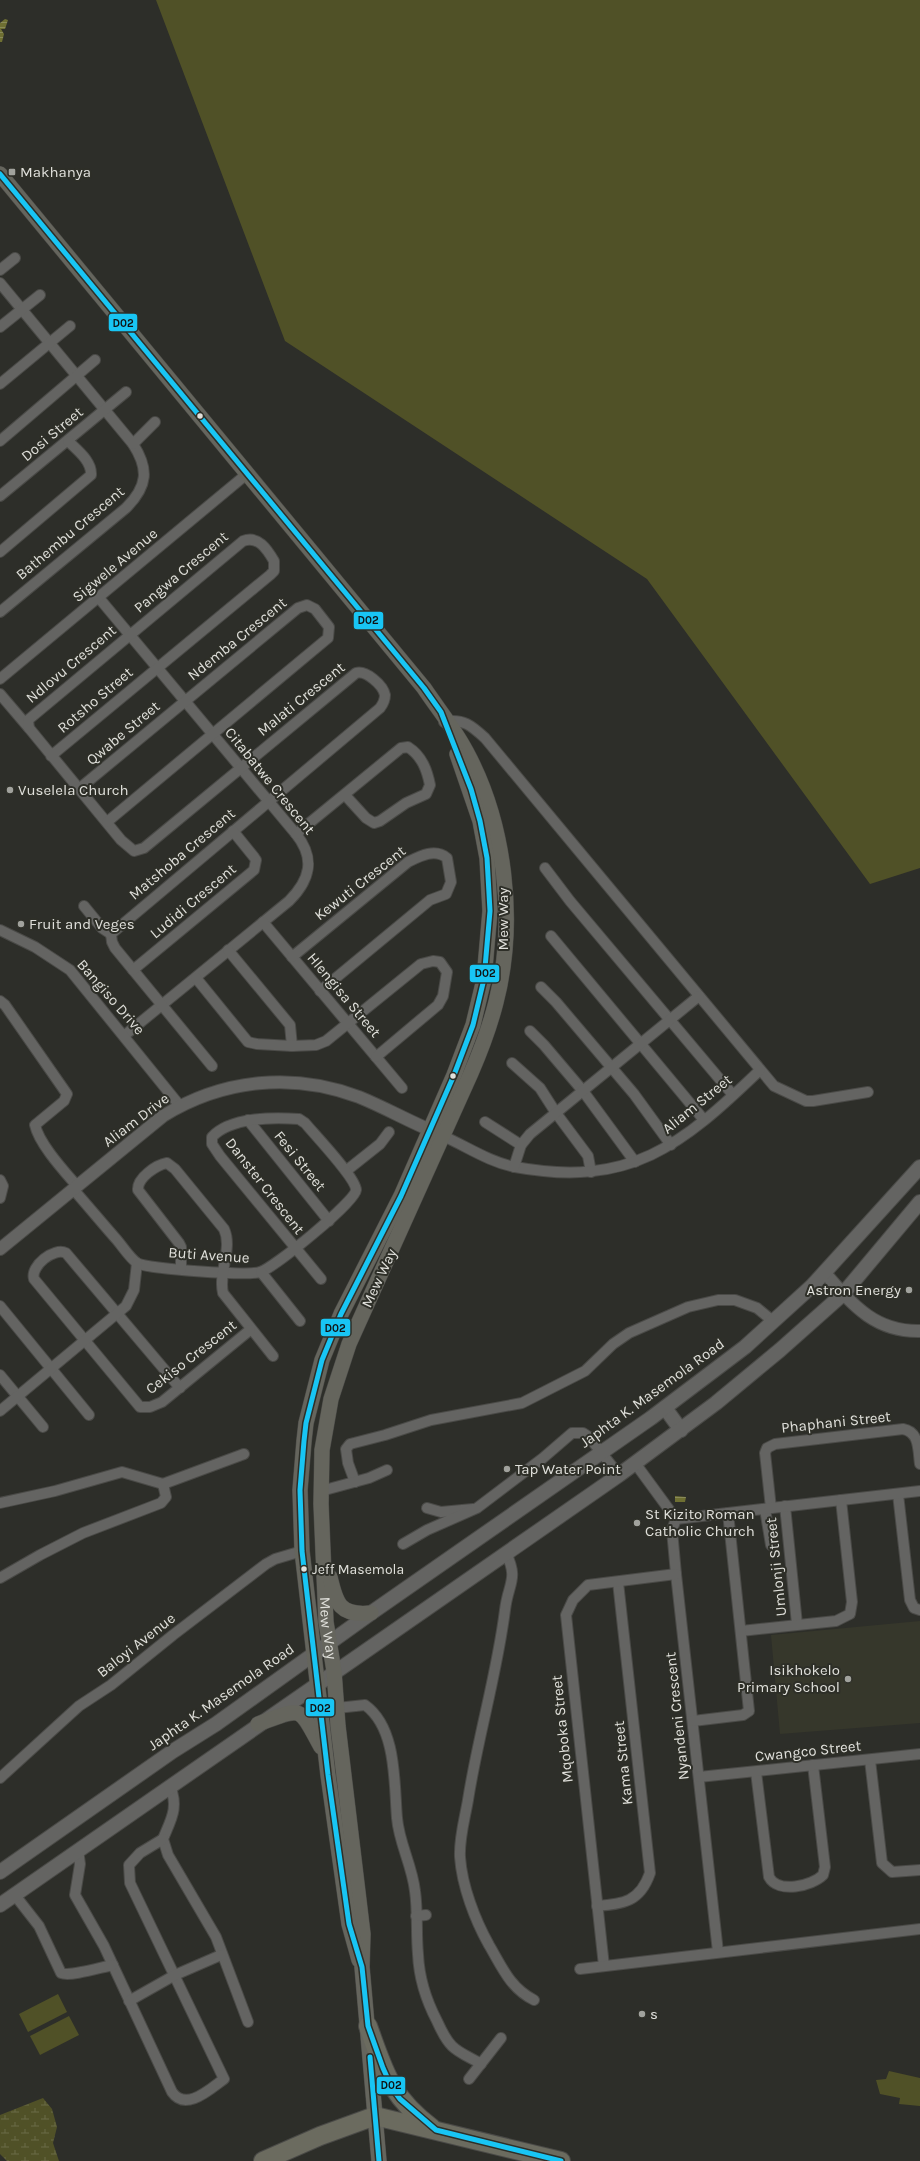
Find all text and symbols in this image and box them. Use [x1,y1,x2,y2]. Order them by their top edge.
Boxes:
place label: Makhanya [20,163,91,181]
marker: Makhanya [7,167,17,177]
line badge: D02 [108,313,138,332]
text: D02 [112,317,134,330]
street label: Dosi Street [17,403,87,465]
unlabelled marker [195,411,205,421]
street label: Bathembu Crescent [12,482,128,584]
street label: Sigwele Avenue [69,524,161,606]
street label: Pangwa Crescent [130,527,232,617]
street label: Ndemba Crescent [184,593,290,684]
line badge: D02 [353,611,384,630]
text: D02 [357,614,379,627]
street label: Ndlovu Crescent [22,621,120,707]
street label: Malati Crescent [254,658,349,740]
street label: Rotsho Street [54,663,137,737]
street label: Qwabe Street [83,697,164,769]
street label: Citabatwe Crescent [221,724,319,839]
place label: Vuselela Church [18,781,129,799]
marker: Vuselela Church [5,785,15,795]
street label: Matshoba Crescent [125,804,239,904]
street label: Kewuti Crescent [311,842,409,924]
street label: Ludidi Crescent [146,860,240,942]
street label: Mew Way [494,887,512,951]
place label: Fruit and Veges [29,915,135,933]
marker: Fruit and Veges [16,919,26,929]
street label: Hlengisa Street [303,949,385,1041]
street label: Bangiso Drive [73,956,149,1038]
line badge: D02 [469,964,500,983]
text: D02 [474,967,496,980]
street label: Aliam Street [659,1070,736,1138]
unlabelled marker [448,1071,458,1081]
street label: Aliam Drive [99,1089,173,1151]
street label: Fesi Street [270,1127,330,1195]
street label: Danster Crescent [222,1134,309,1238]
street label: Buti Avenue [168,1243,250,1267]
street label: Mew Way [358,1246,400,1310]
place label: Astron Energy [807,1281,901,1299]
marker: Astron Energy [904,1285,914,1295]
street label: Cekiso Crescent [142,1316,240,1398]
line badge: D02 [320,1318,351,1337]
text: D02 [324,1322,346,1335]
street label: Japhta K. Masemola Road [576,1334,728,1452]
street label: Phaphani Street [780,1407,892,1437]
place label: Tap Water Point [515,1460,621,1478]
marker: Tap Water Point [502,1464,512,1474]
place label: St Kizito Roman Catholic Church [645,1505,755,1540]
street label: Umlonji Street [762,1516,790,1617]
marker: St Kizito Roman Catholic Church [632,1518,642,1528]
place label: Jeff Masemola [312,1561,404,1578]
marker: Jeff Masemola [299,1564,309,1574]
street label: Mew Way [316,1596,341,1661]
street label: Baloyi Avenue [93,1609,179,1681]
street label: Japhta K. Masemola Road [144,1640,298,1754]
street label: Nyandeni Crescent [661,1651,693,1781]
place label: Isikhokelo Primary School [737,1661,840,1696]
street label: Mqoboka Street [547,1674,577,1784]
marker: Isikhokelo Primary School [843,1674,853,1684]
line badge: D02 [305,1698,335,1717]
text: D02 [309,1702,331,1715]
street label: Kama Street [610,1720,636,1806]
street label: Cwangco Street [754,1736,862,1766]
place label: s [650,2005,658,2023]
marker: s [637,2009,647,2019]
line badge: D02 [376,2076,406,2095]
text: D02 [380,2079,402,2092]

